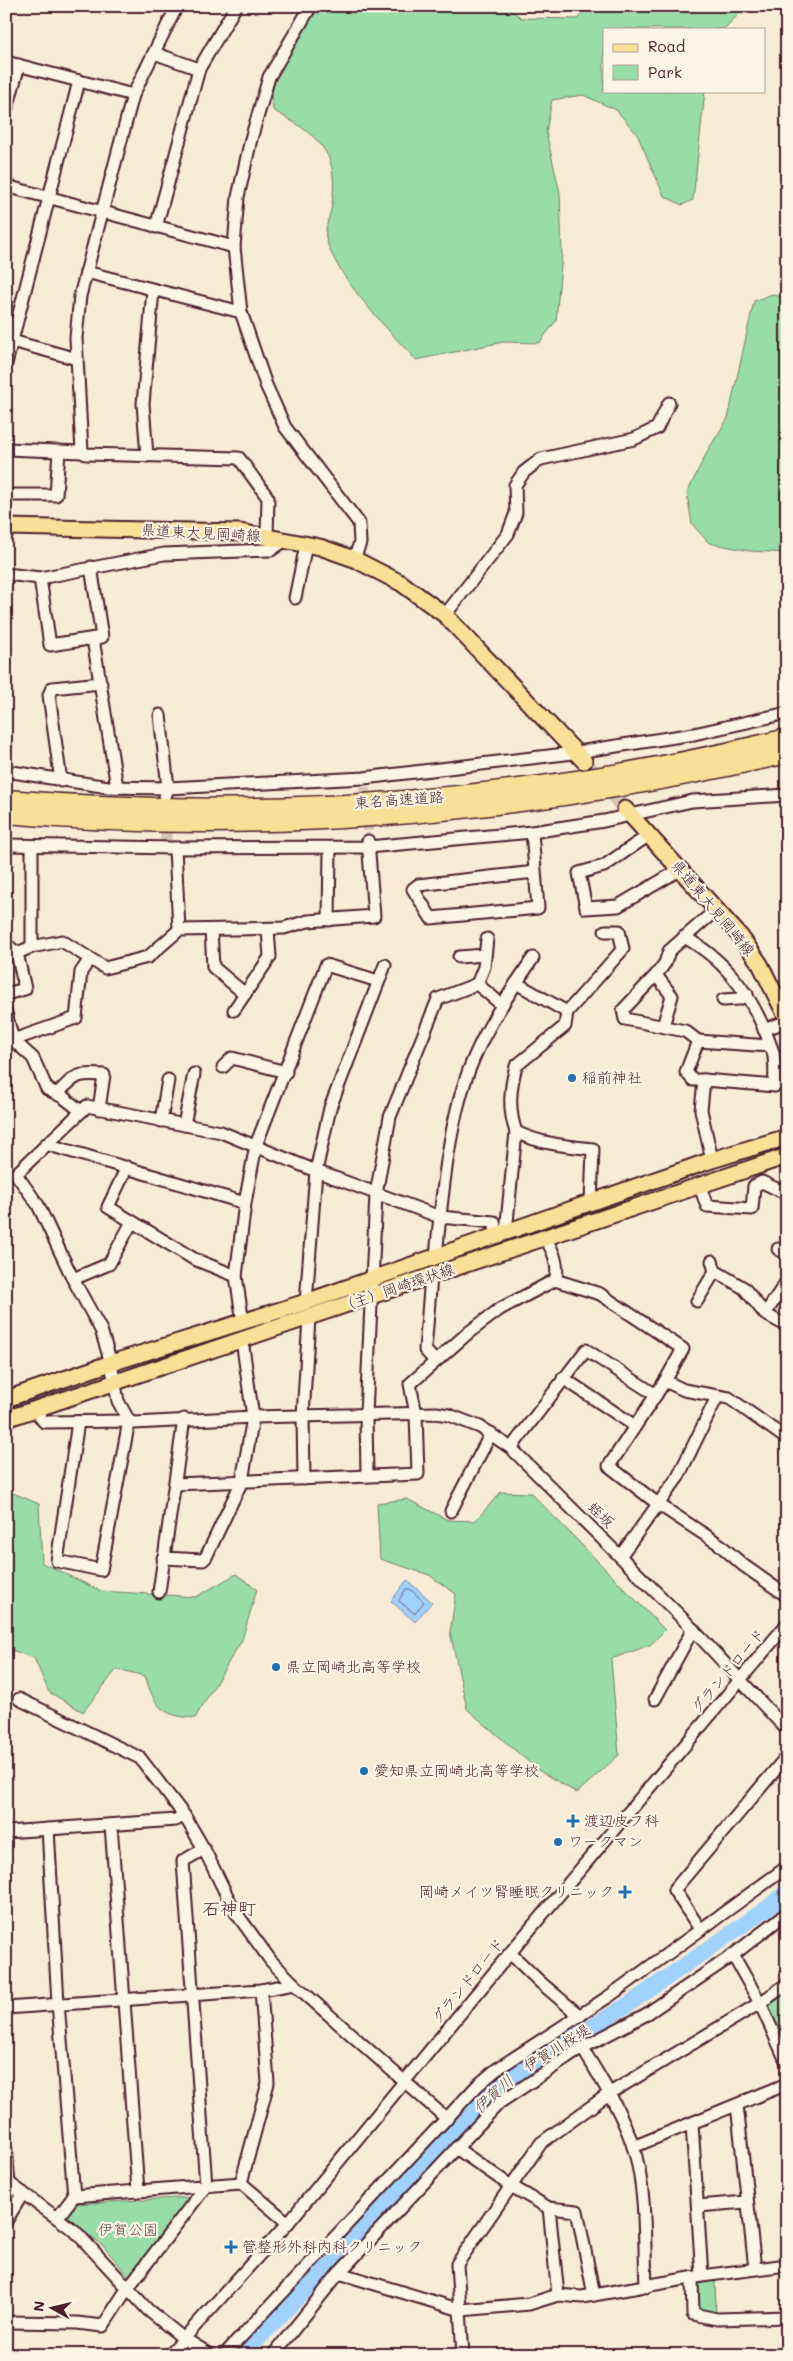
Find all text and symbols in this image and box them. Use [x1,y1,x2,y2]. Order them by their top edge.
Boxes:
legend [603,28,766,92]
text: Road [648,36,685,56]
text: Park [648,62,682,82]
street label: 県道東大見岡崎線 [141,519,262,545]
street label: 東名高速道路 [353,786,445,812]
street label: 県道東大見岡崎線 [668,855,760,960]
place label: 稲前神社 [582,1067,642,1087]
marker: 稲前神社 [566,1072,578,1084]
street label: （主）岡崎環状線 [337,1258,457,1316]
street label: 蛭坂 [584,1497,619,1532]
street label: グランドロード [686,1624,769,1717]
place label: 県立岡崎北高等学校 [286,1656,421,1676]
marker: 県立岡崎北高等学校 [270,1661,282,1673]
place label: 愛知県立岡崎北高等学校 [374,1760,539,1780]
marker: 愛知県立岡崎北高等学校 [358,1765,370,1777]
place label: 渡辺皮フ科 [584,1810,659,1830]
marker: 渡辺皮フ科 [566,1814,580,1828]
place label: ワークマン [568,1831,643,1851]
marker: ワークマン [552,1836,564,1848]
place label: 岡崎メイツ腎睡眠クリニック [419,1881,614,1901]
marker: 岡崎メイツ腎睡眠クリニック [618,1885,632,1899]
district label: 石神町 [202,1896,256,1920]
street label: グランドロード [426,1933,508,2027]
street label: 伊賀川桜堤 [519,2019,594,2076]
water label: 伊賀川 [468,2070,518,2117]
park label: 伊賀公園 [98,2219,158,2239]
place label: 管整形外科内科クリニック [242,2236,422,2256]
marker: 管整形外科内科クリニック [224,2240,238,2254]
north arrow [28,2284,78,2334]
text: N [28,2300,49,2313]

